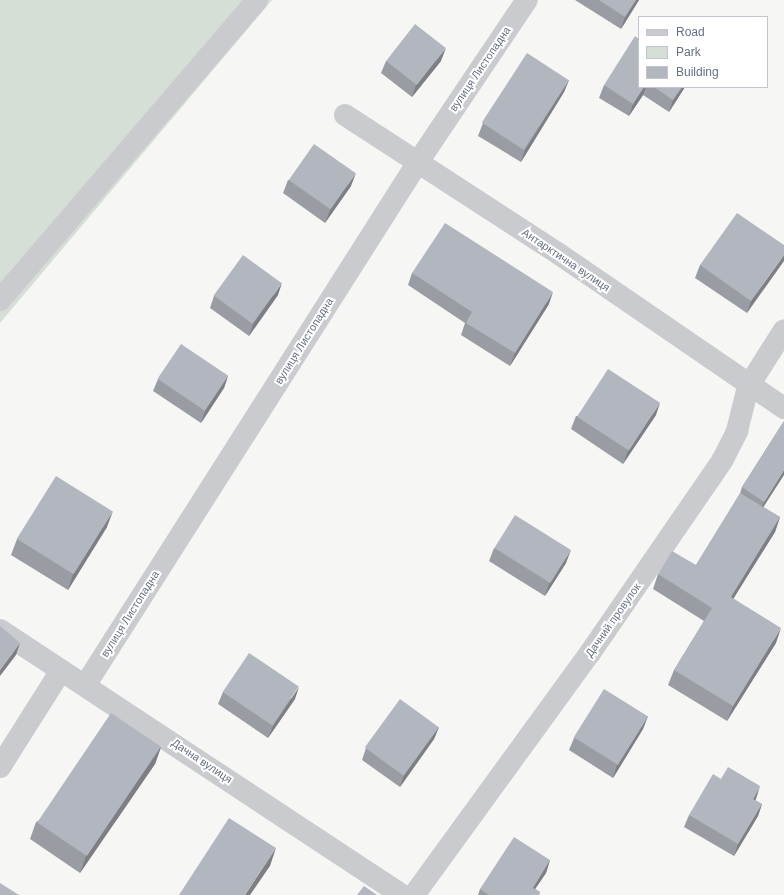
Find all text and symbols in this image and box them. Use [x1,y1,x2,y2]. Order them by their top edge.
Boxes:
legend [638,16,768,88]
street label: вулиця Листопадна [447,24,513,114]
text: Road [676,25,705,39]
text: Park [676,45,701,59]
text: Building [676,65,719,79]
street label: Антарктична вулиця [519,226,613,294]
street label: вулиця Листопадна [272,295,336,387]
street label: вулиця Листопадна [98,568,162,660]
street label: Дачний провулок [583,581,643,659]
street label: Дачна вулиця [169,736,235,786]

